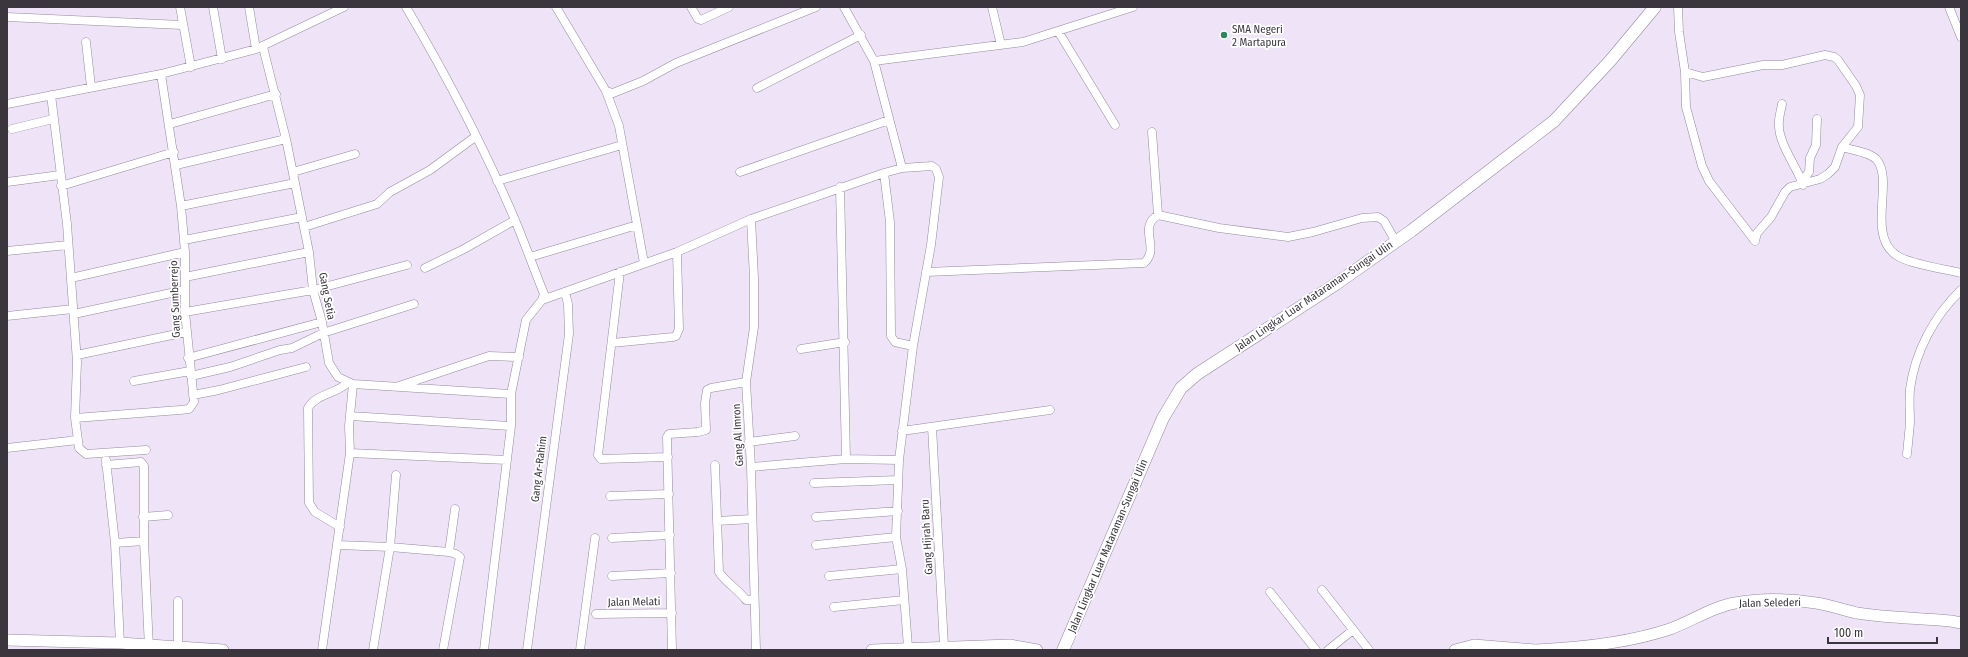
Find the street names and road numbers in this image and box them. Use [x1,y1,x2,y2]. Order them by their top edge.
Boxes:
street label: Jalan Lingkar Luar Mataraman-Sungai Ulin [1233,238,1395,354]
street label: Gang Sumberrejo [167,260,183,338]
street label: Gang Setia [316,271,338,321]
street label: Gang Al Imron [730,403,746,467]
street label: Gang Ar-Rahim [528,435,550,503]
street label: Jalan Lingkar Luar Mataraman-Sungai Ulin [1065,457,1151,635]
street label: Gang Hijrah Baru [919,499,935,575]
street label: Jalan Melati [607,595,661,609]
street label: Jalan Selederi [1739,596,1801,610]

